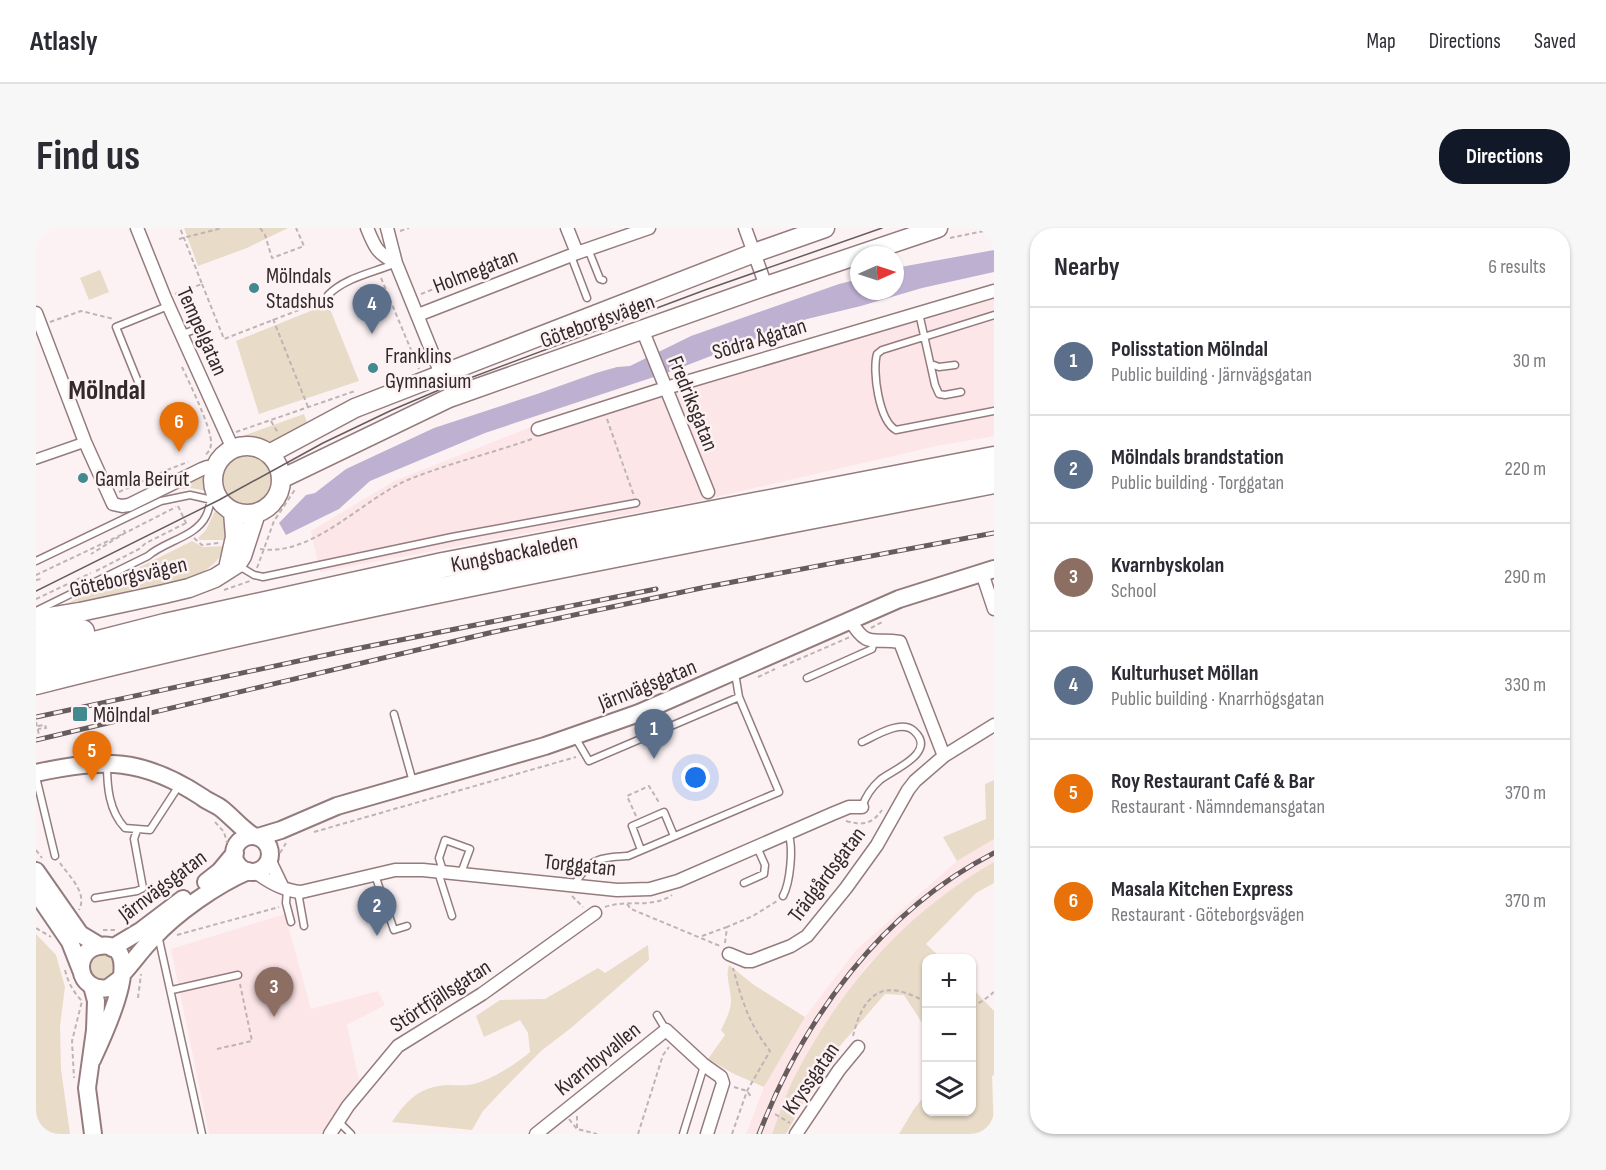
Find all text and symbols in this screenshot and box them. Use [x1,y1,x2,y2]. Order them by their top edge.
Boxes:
text: Atlasly [30,25,98,58]
text: Map [1366,29,1396,54]
text: Directions [1429,29,1501,54]
text: Saved [1534,29,1576,54]
button: Directions [1439,129,1570,184]
text: Find us [36,131,140,182]
street label: Holmegatan [429,243,522,300]
north arrow [850,246,904,300]
text: Nearby [1054,252,1120,283]
text: 6 results [1488,255,1546,279]
place label: Mölndals Stadshus [266,263,334,315]
marker: Mölndals Stadshus [247,281,261,295]
street label: Tempelgatan [170,283,233,380]
pin: 4 [352,285,392,334]
street label: Göteborgsvägen [537,288,658,355]
street label: Södra Ågatan [709,312,810,366]
text: Polisstation Mölndal [1111,336,1268,363]
place label: Franklins Gymnasium [385,343,471,395]
text: 1 [1070,349,1077,373]
text: 30 m [1513,349,1546,373]
street label: Fredriksgatan [661,352,724,455]
marker: Franklins Gymnasium [366,361,380,375]
text: Public building · Järnvägsgatan [1111,363,1312,387]
district label: Mölndal [68,374,146,407]
pin: 6 [160,402,198,452]
text: Mölndals brandstation [1111,444,1284,471]
text: 2 [1069,457,1078,481]
text: 220 m [1505,457,1546,481]
place label: Gamla Beirut [95,466,190,493]
marker: Gamla Beirut [76,471,90,485]
text: Public building · Torggatan [1111,471,1284,495]
street label: Kungsbackaleden [449,528,580,579]
street label: Göteborgsvägen [67,551,190,604]
text: Kvarnbyskolan [1111,552,1224,579]
text: 3 [1069,565,1078,589]
text: 290 m [1504,565,1546,589]
text: School [1111,579,1156,603]
street label: Järnvägsgatan [594,654,701,718]
text: Kulturhuset Möllan [1111,660,1258,687]
text: 4 [1069,673,1078,697]
text: 330 m [1504,673,1546,697]
text: Public building · Knarrhögsgatan [1111,687,1324,711]
place label: Mölndal [93,702,150,729]
marker: Mölndal [71,705,89,723]
pin: 1 [634,710,674,759]
pin: 5 [72,732,112,781]
your location [681,763,710,792]
text: Roy Restaurant Café & Bar [1111,768,1315,795]
text: 5 [1069,781,1078,805]
text: 370 m [1505,781,1546,805]
text: Restaurant · Nämndemansgatan [1111,795,1325,819]
street label: Trädgårdsgatan [783,822,872,928]
street label: Järnvägsgatan [113,844,212,929]
street label: Torggatan [542,848,617,883]
text: Masala Kitchen Express [1111,876,1293,903]
pin: 2 [358,886,396,936]
text: 6 [1069,889,1078,913]
text: 370 m [1505,889,1546,913]
text: Restaurant · Göteborgsvägen [1111,903,1304,927]
street label: Störtfjällsgatan [385,954,496,1039]
map controls [922,954,976,1116]
button: + [922,954,976,1008]
pin: 3 [254,968,294,1017]
button: − [922,1008,976,1062]
street label: Kvarnbyvallen [550,1016,646,1102]
street label: Kryssgatan [777,1038,846,1120]
button: layers [922,1062,976,1116]

